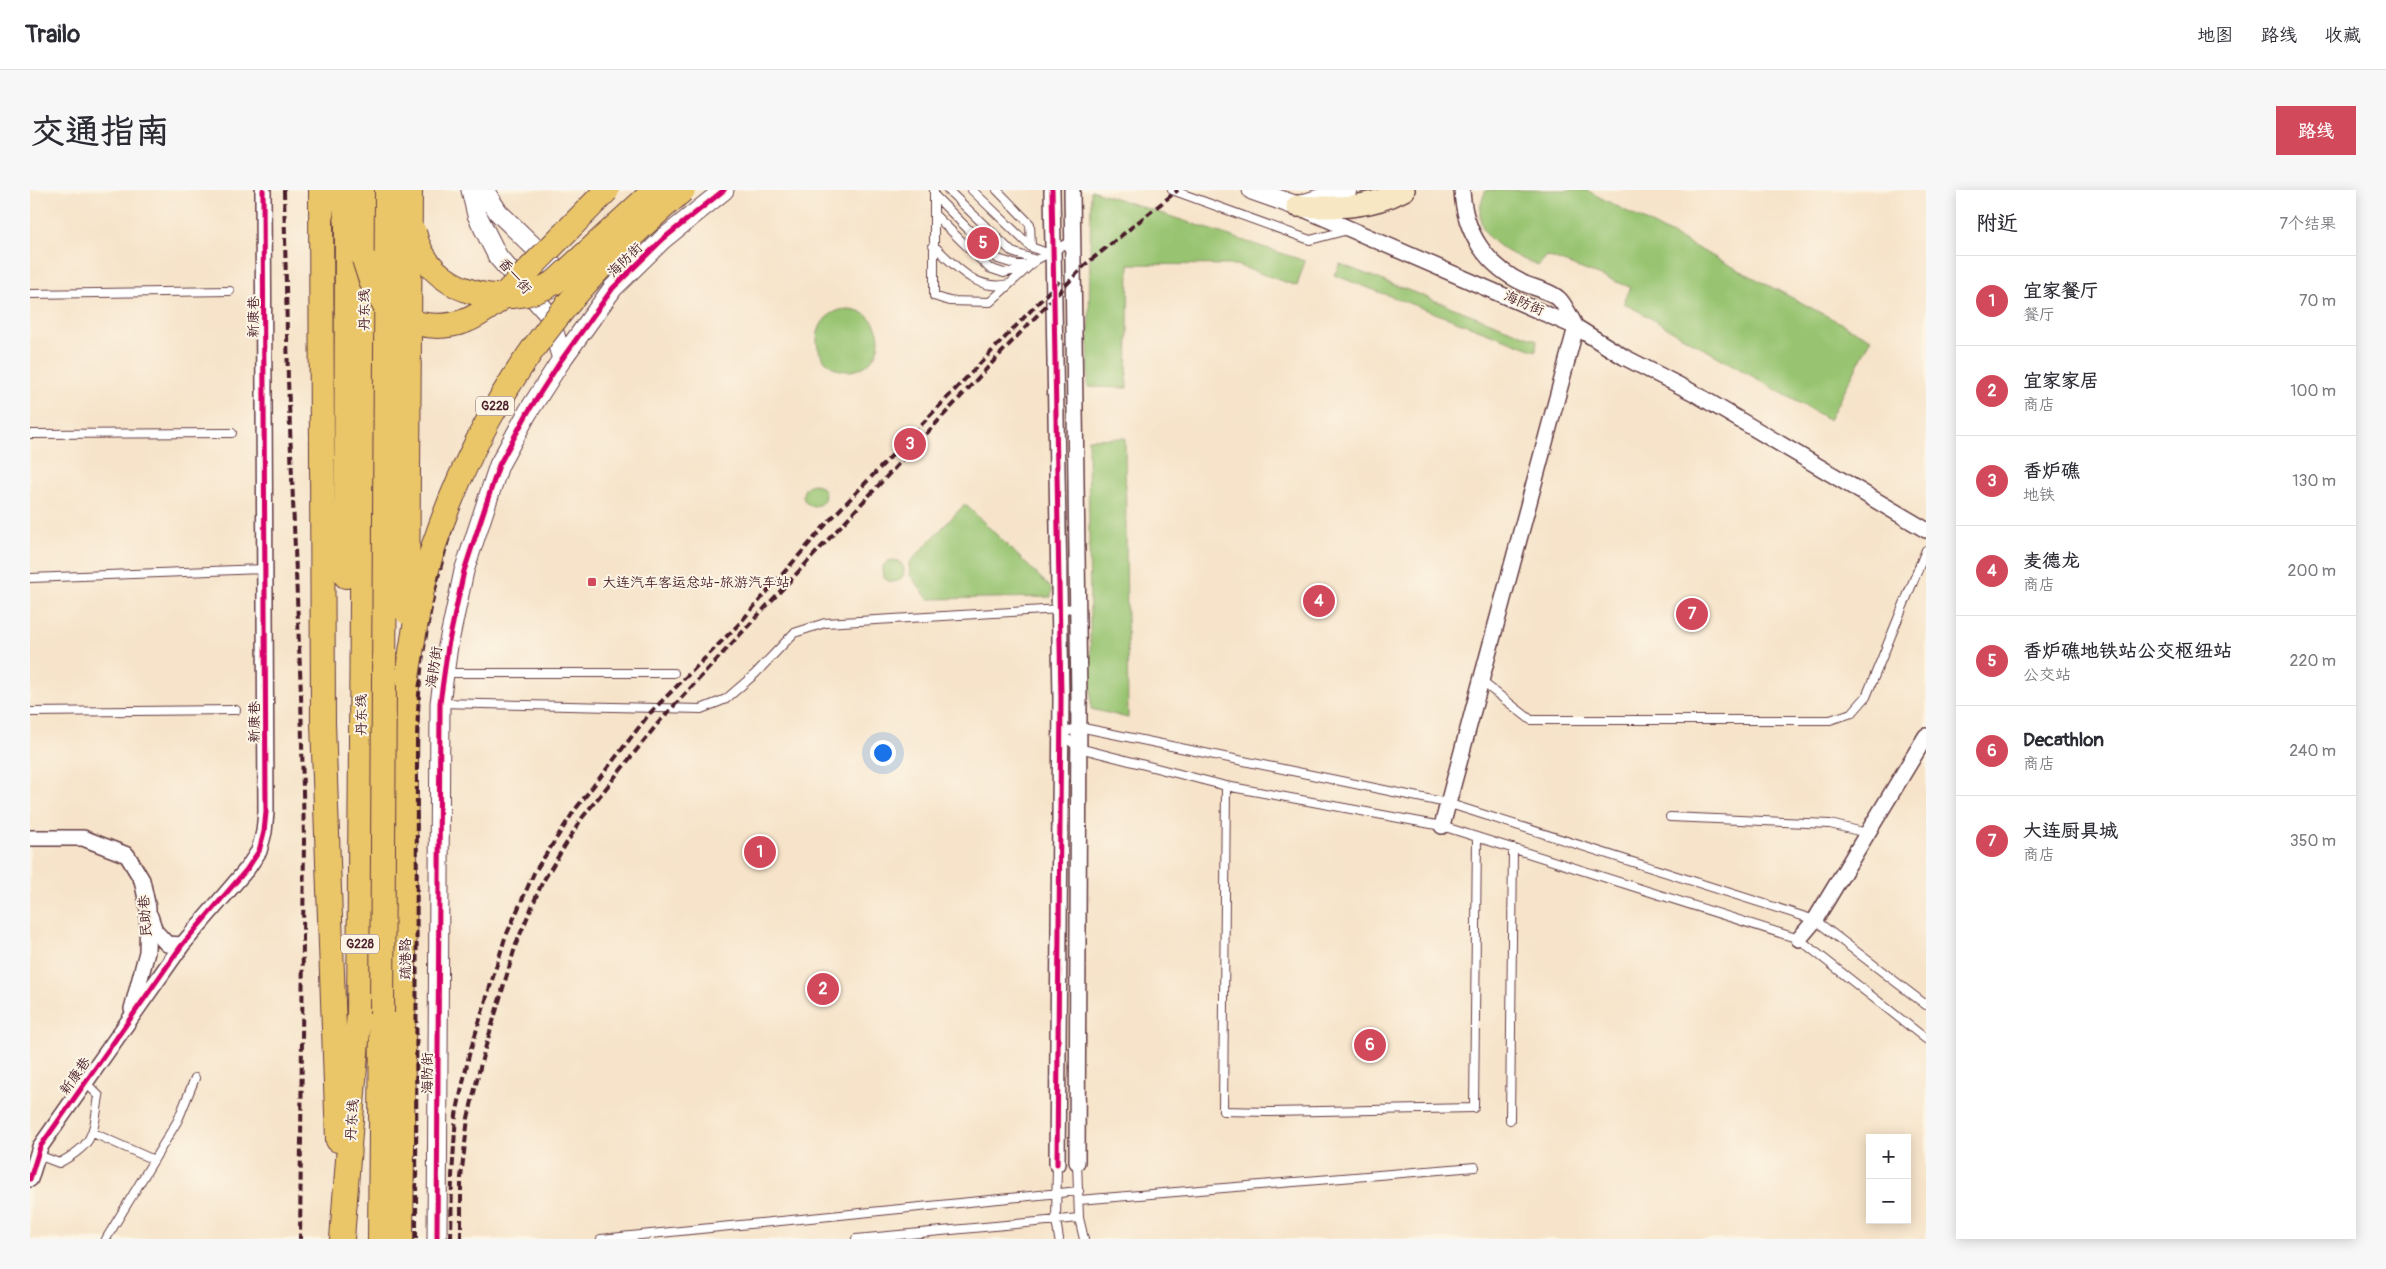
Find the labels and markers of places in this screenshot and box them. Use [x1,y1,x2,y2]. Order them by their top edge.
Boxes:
pin: 5 [967,224,999,262]
pin: 3 [894,425,926,463]
place label: 大连汽车客运总站-旅游汽车站 [602,574,790,591]
marker: 大连汽车客运总站-旅游汽车站 [586,576,598,588]
pin: 4 [1303,582,1335,620]
pin: 7 [1676,595,1708,633]
pin: 1 [744,833,776,871]
pin: 2 [807,970,839,1008]
pin: 6 [1354,1026,1386,1064]

